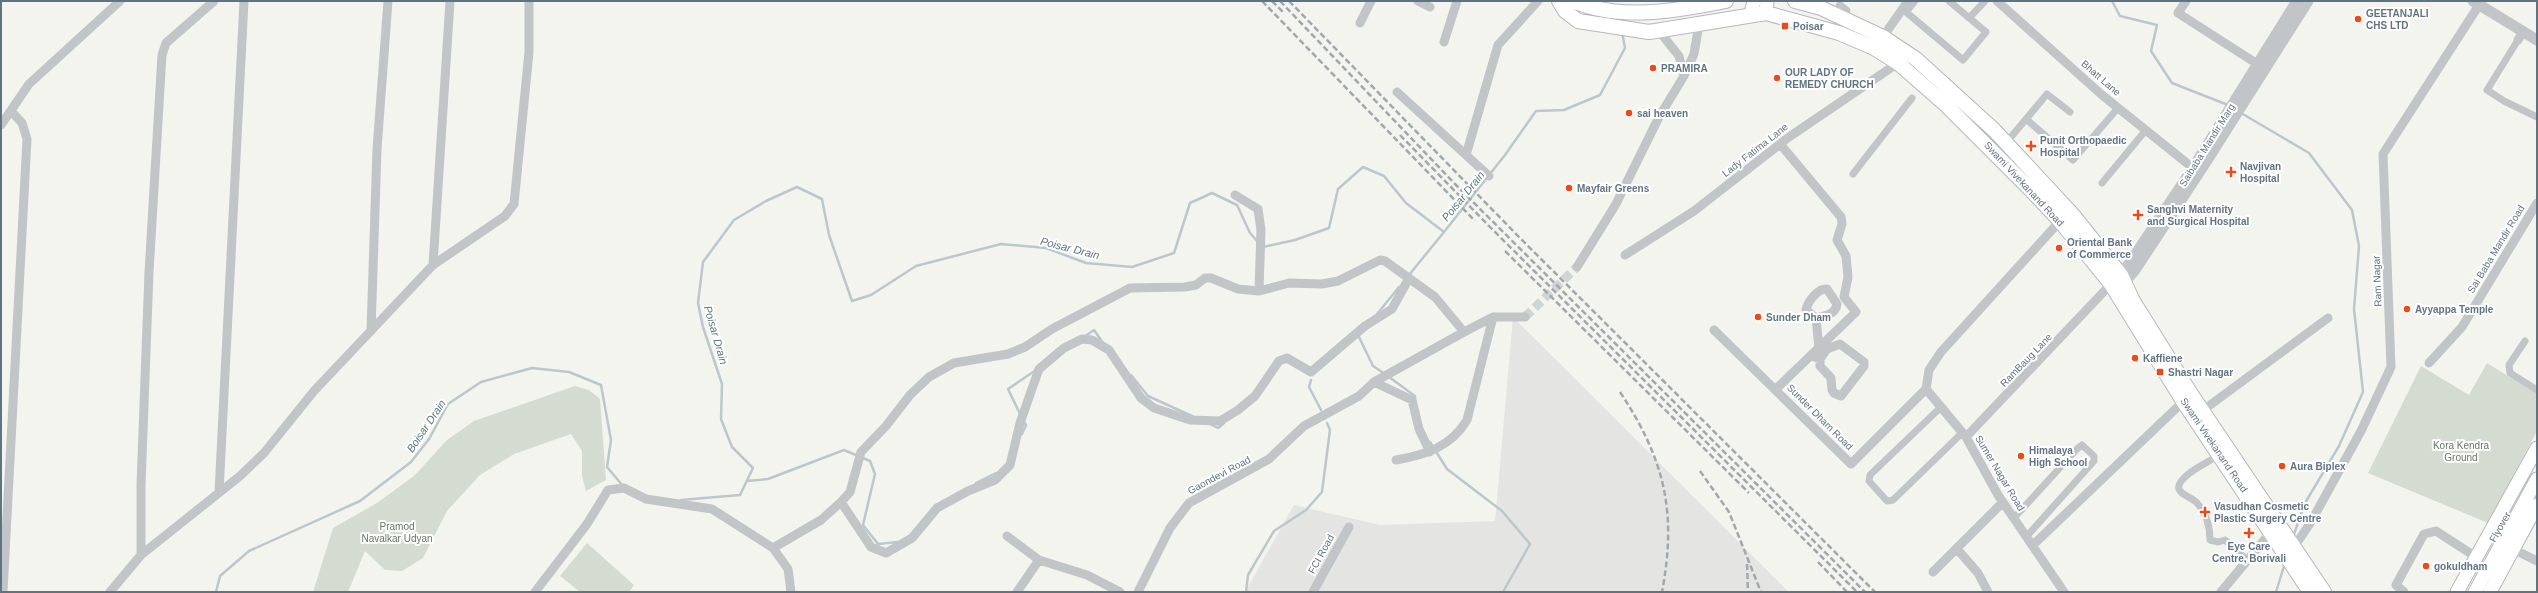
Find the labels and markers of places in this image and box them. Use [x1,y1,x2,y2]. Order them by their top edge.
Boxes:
place label: GEETANJALI CHS LTD [2366,8,2429,31]
marker: GEETANJALI CHS LTD [2353,14,2363,24]
marker: Poisar [1780,21,1790,31]
place label: Poisar [1793,21,1824,32]
marker: PRAMIRA [1648,63,1658,73]
place label: PRAMIRA [1661,63,1708,74]
place label: OUR LADY OF REMEDY CHURCH [1785,67,1874,90]
marker: OUR LADY OF REMEDY CHURCH [1772,73,1782,83]
marker: sai heaven [1624,108,1634,118]
place label: sai heaven [1637,108,1688,119]
place label: Punit Orthopaedic Hospital [2040,135,2127,158]
marker: Punit Orthopaedic Hospital [2025,140,2037,152]
place label: Navjivan Hospital [2240,161,2281,184]
marker: Navjivan Hospital [2225,166,2237,178]
marker: Mayfair Greens [1564,183,1574,193]
place label: Mayfair Greens [1577,183,1650,194]
place label: Sanghvi Maternity and Surgical Hospital [2147,204,2249,227]
marker: Sanghvi Maternity and Surgical Hospital [2132,209,2144,221]
place label: Oriental Bank of Commerce [2067,237,2132,260]
marker: Oriental Bank of Commerce [2054,243,2064,253]
marker: Ayyappa Temple [2402,304,2412,314]
place label: Ayyappa Temple [2415,304,2494,315]
marker: Sunder Dham [1753,312,1763,322]
place label: Sunder Dham [1766,312,1831,323]
marker: Kaffiene [2130,353,2140,363]
place label: Kaffiene [2143,353,2183,364]
marker: Shastri Nagar [2155,367,2165,377]
place label: Shastri Nagar [2168,367,2233,378]
place label: Himalaya High School [2029,445,2088,468]
marker: Himalaya High School [2016,451,2026,461]
marker: Aura Biplex [2277,461,2287,471]
place label: Aura Biplex [2290,461,2346,472]
place label: Vasudhan Cosmetic Plastic Surgery Centre [2214,501,2322,524]
marker: Vasudhan Cosmetic Plastic Surgery Centre [2199,506,2211,518]
marker: Eye Care Centre, Borivali [2243,527,2255,539]
place label: Eye Care Centre, Borivali [2212,541,2286,564]
marker: gokuldham [2421,561,2431,571]
place label: gokuldham [2434,561,2487,572]

